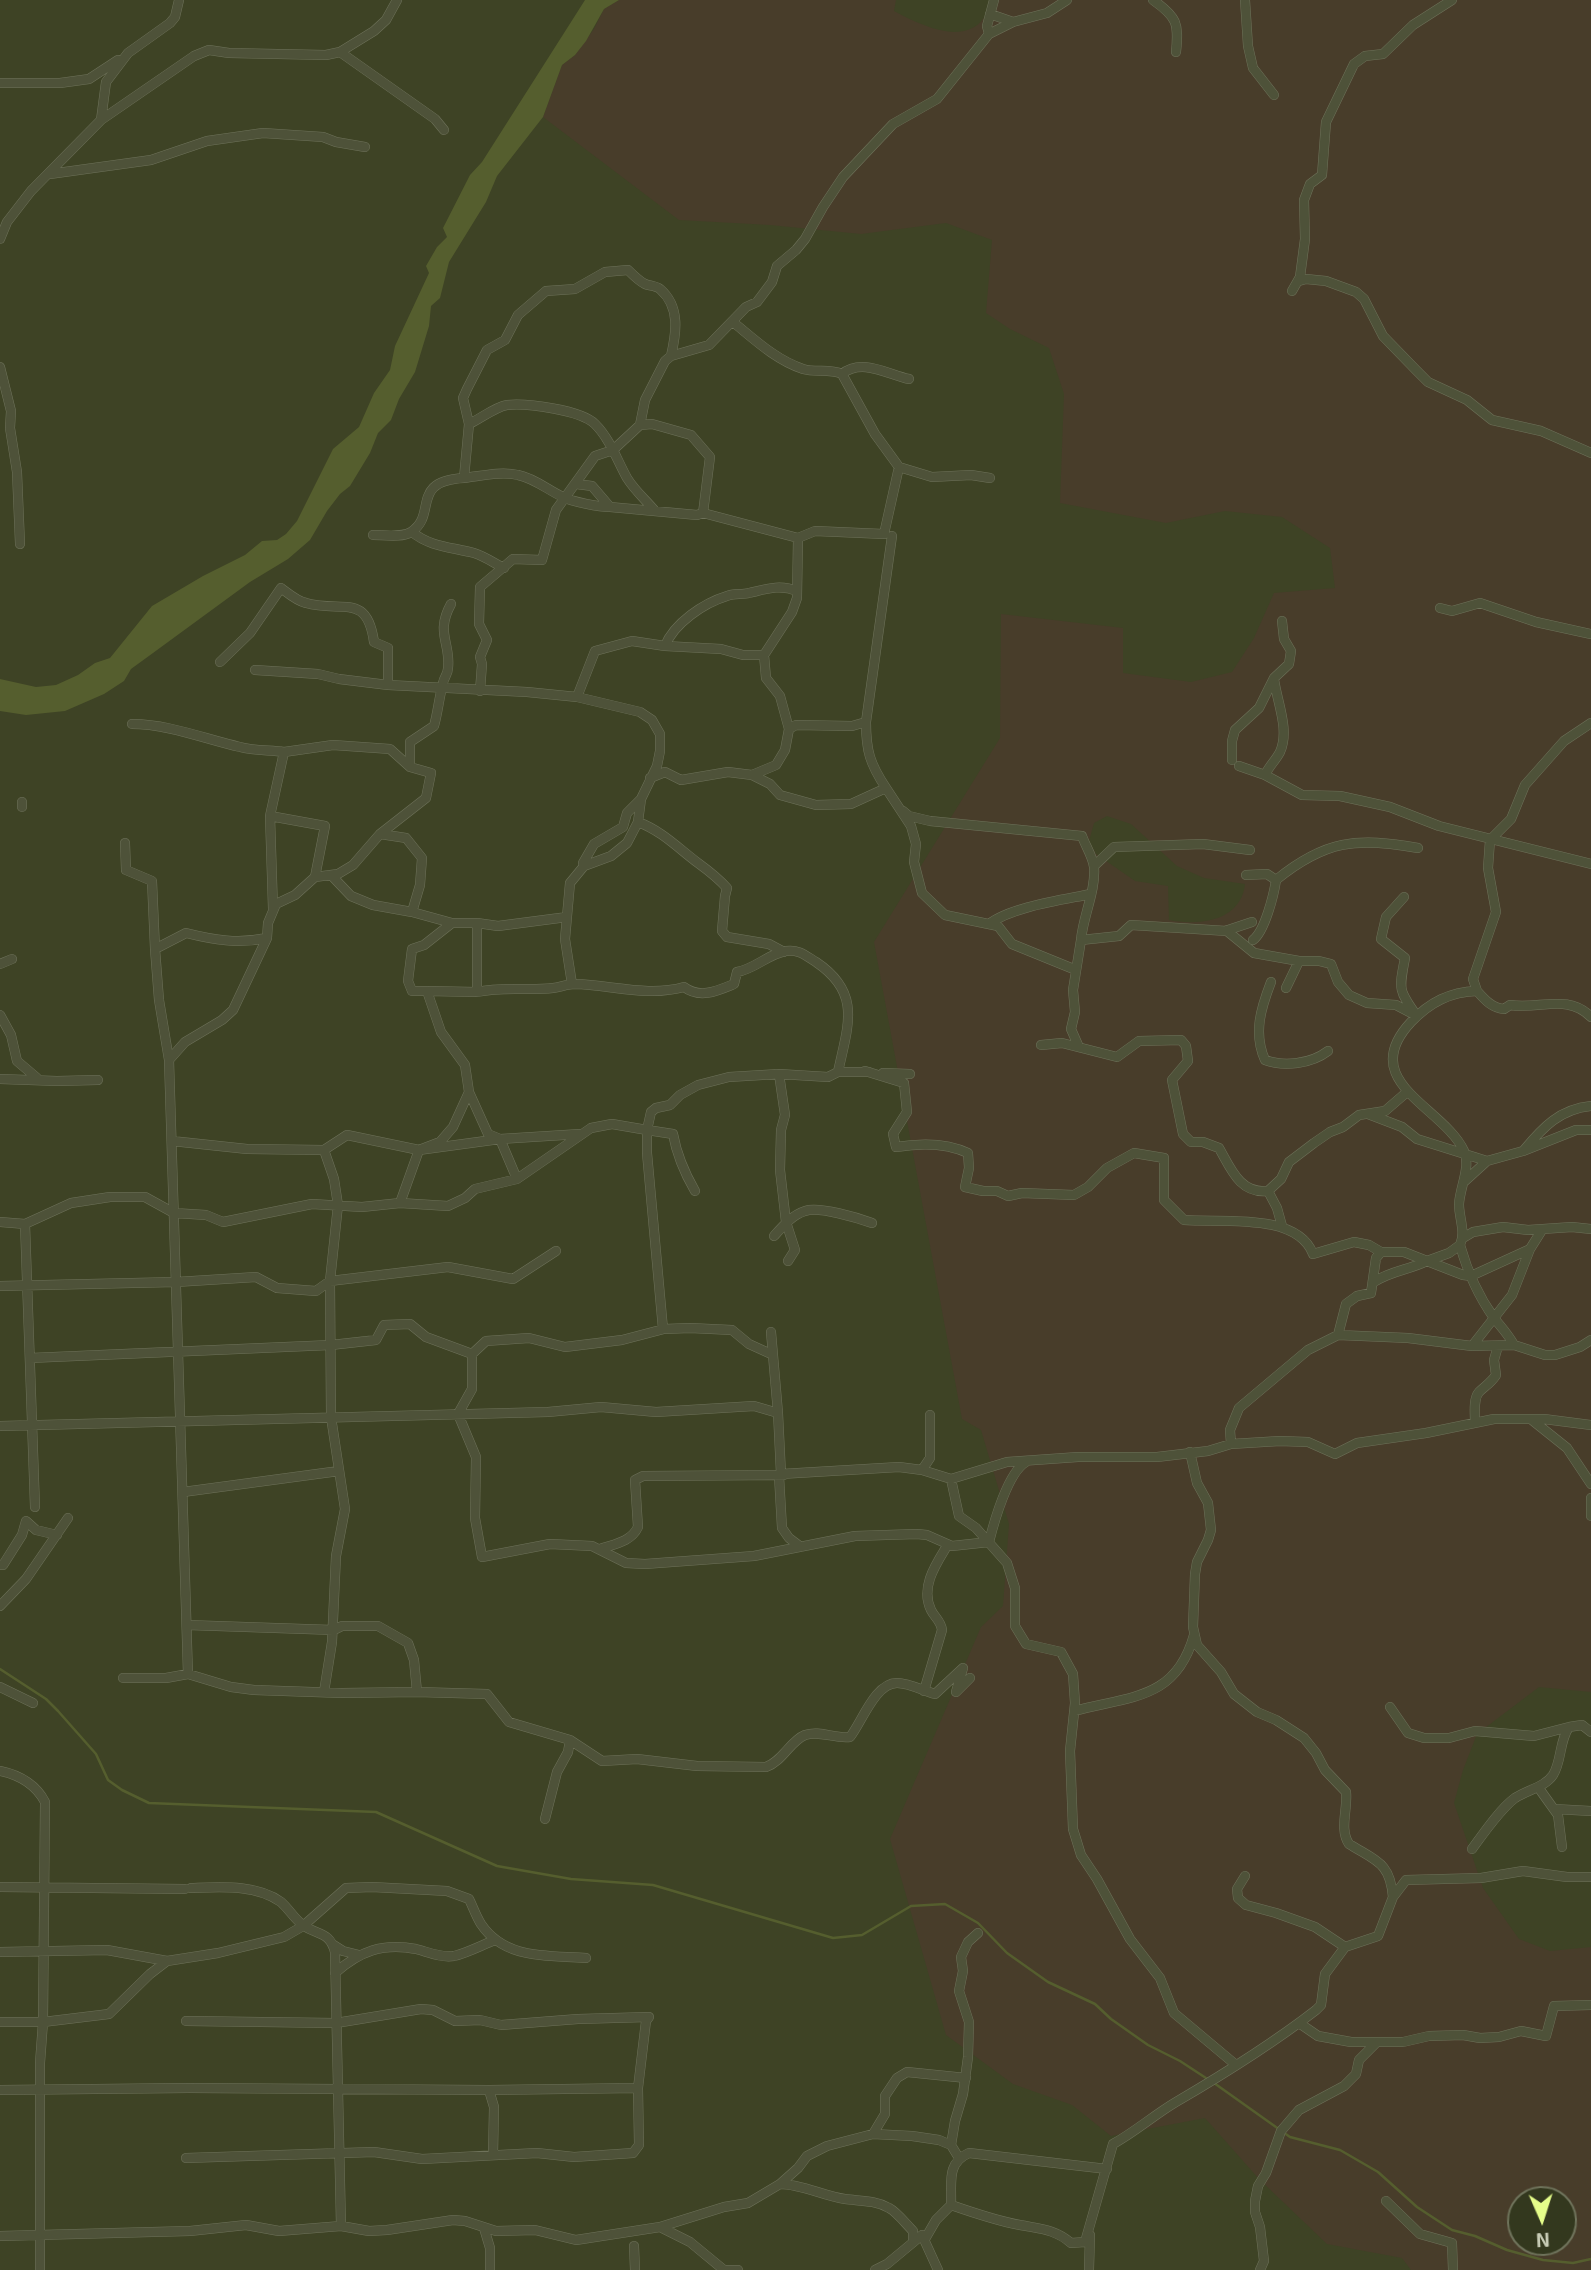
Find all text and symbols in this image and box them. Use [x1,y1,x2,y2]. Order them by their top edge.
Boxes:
north arrow [1507,2186,1577,2256]
text: N [1536,2229,1550,2252]

